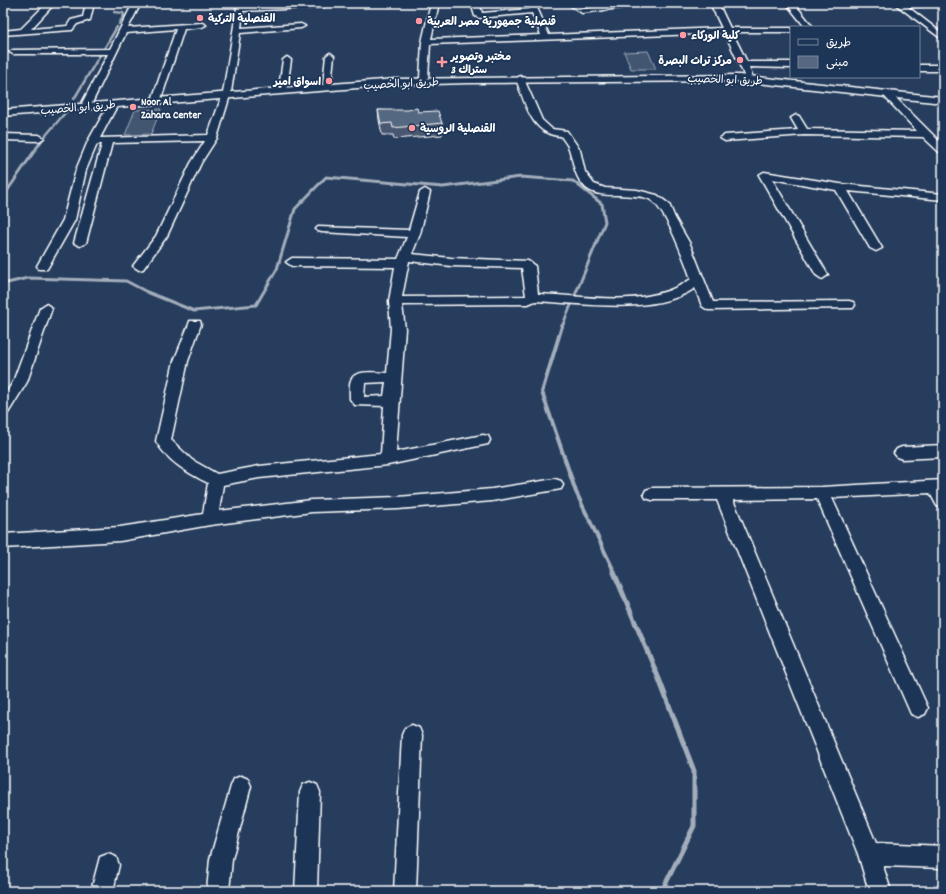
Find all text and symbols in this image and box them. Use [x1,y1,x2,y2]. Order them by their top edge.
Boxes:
place label: القنصلية التركية [208,12,275,28]
marker: القنصلية التركية [195,13,205,23]
place label: قنصلية جمهورية مصر العربية [427,15,556,31]
marker: قنصلية جمهورية مصر العربية [414,16,424,26]
legend [790,26,920,78]
place label: كلية الوركاء [691,29,740,45]
marker: كلية الوركاء [678,30,688,40]
text: طريق [826,35,851,52]
place label: مختبر وتصوير ستراك 3 [450,50,511,79]
place label: مركز تراث البصرة [658,54,732,70]
marker: مركز تراث البصرة [735,55,745,65]
text: مبنى [826,55,849,72]
marker: مختبر وتصوير ستراك 3 [436,56,448,68]
street label: طريق ابو الخصيب [687,72,763,90]
place label: اسواق امير [272,75,321,91]
street label: طريق ابو الخصيب [363,75,439,95]
marker: اسواق امير [324,76,334,86]
place label: Noor Al Zahara Center [141,95,202,124]
street label: طريق ابو الخصيب [40,98,116,120]
marker: Noor Al Zahara Center [128,102,138,112]
place label: القنصلية الروسية [420,122,495,138]
marker: القنصلية الروسية [407,123,417,133]

